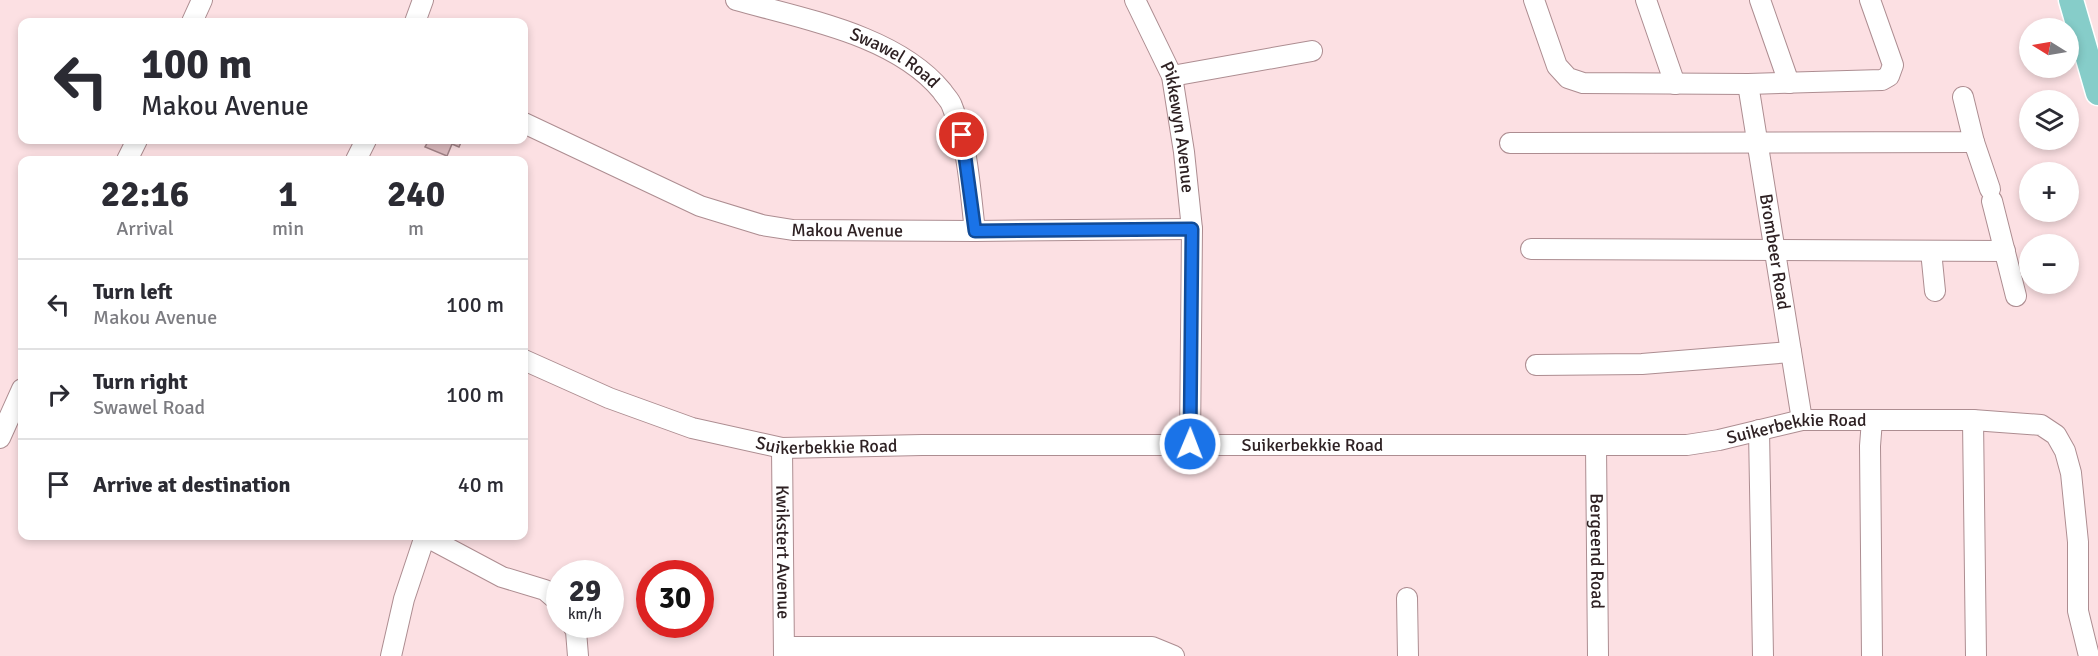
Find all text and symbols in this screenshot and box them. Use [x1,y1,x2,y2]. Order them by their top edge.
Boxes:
north arrow [2019,18,2079,78]
map controls [2019,18,2079,294]
street label: Swawel Road [847,23,944,93]
text: 100 m [141,39,252,90]
icon: left [42,42,120,120]
street label: Pikkewyn Avenue [1155,58,1199,194]
text: Makou Avenue [141,90,309,123]
button: layers [2019,90,2079,150]
pin [936,109,987,160]
icon: arrive [945,118,978,151]
button: + [2019,162,2079,222]
text: 22:16 [101,172,189,217]
text: 1 [278,172,298,217]
text: 240 [387,172,445,217]
street label: Brombeer Road [1755,192,1795,312]
text: Arrival [116,216,174,241]
text: min [272,216,304,241]
text: m [408,216,424,241]
street label: Makou Avenue [791,219,903,242]
button: − [2019,234,2079,294]
text: Turn left [93,278,173,305]
icon: left [42,288,75,321]
text: 100 m [446,291,504,318]
text: Makou Avenue [93,305,217,330]
text: Turn right [93,368,188,395]
icon: right [42,378,75,411]
text: 100 m [446,381,504,408]
text: Swawel Road [93,395,205,420]
street label: Suikerbekkie Road [1724,409,1867,449]
position arrow [1158,412,1222,476]
street label: Suikerbekkie Road [754,432,898,459]
street label: Suikerbekkie Road [1241,434,1383,456]
icon: arrive [42,468,75,501]
text: Arrive at destination [93,471,290,498]
text: 40 m [458,471,504,498]
street label: Kwikstert Avenue [771,485,795,619]
street label: Bergeend Road [1585,493,1609,609]
speed limit sign: 30 [636,560,714,638]
text: 29 [569,573,601,610]
text: km/h [568,605,602,623]

